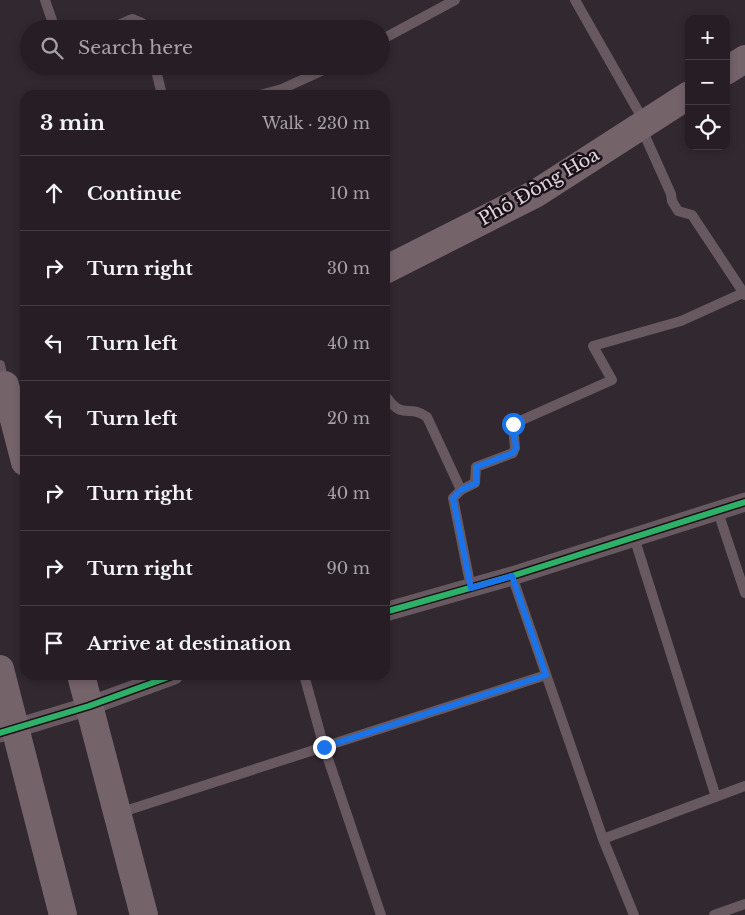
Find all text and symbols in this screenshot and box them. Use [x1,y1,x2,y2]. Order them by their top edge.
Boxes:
map controls [685,15,730,150]
button: + [685,15,730,60]
search box [20,20,390,75]
icon: search [38,34,66,62]
text: Search here [78,36,193,59]
button: − [685,60,730,105]
button: locate [685,105,730,150]
text: 3 min [40,110,105,136]
text: Walk · 230 m [262,113,370,133]
street label: Phố Đồng Hòa [475,144,603,230]
icon: ahead [40,179,68,207]
text: Continue [87,182,182,205]
text: 10 m [330,183,370,203]
icon: right [40,254,68,282]
text: Turn right [87,257,193,280]
text: 30 m [327,258,370,278]
icon: left [40,329,68,357]
text: Turn left [87,332,178,355]
text: 40 m [327,333,370,353]
icon: left [40,404,68,432]
text: Turn left [87,407,178,430]
text: 20 m [327,408,370,428]
route start [502,413,525,436]
icon: right [40,479,68,507]
text: Turn right [87,482,193,505]
text: 40 m [327,483,370,503]
icon: right [40,554,68,582]
text: Turn right [87,557,193,580]
text: 90 m [327,558,370,578]
icon: arrive [40,629,68,657]
text: Arrive at destination [87,632,291,655]
route end [313,736,336,759]

